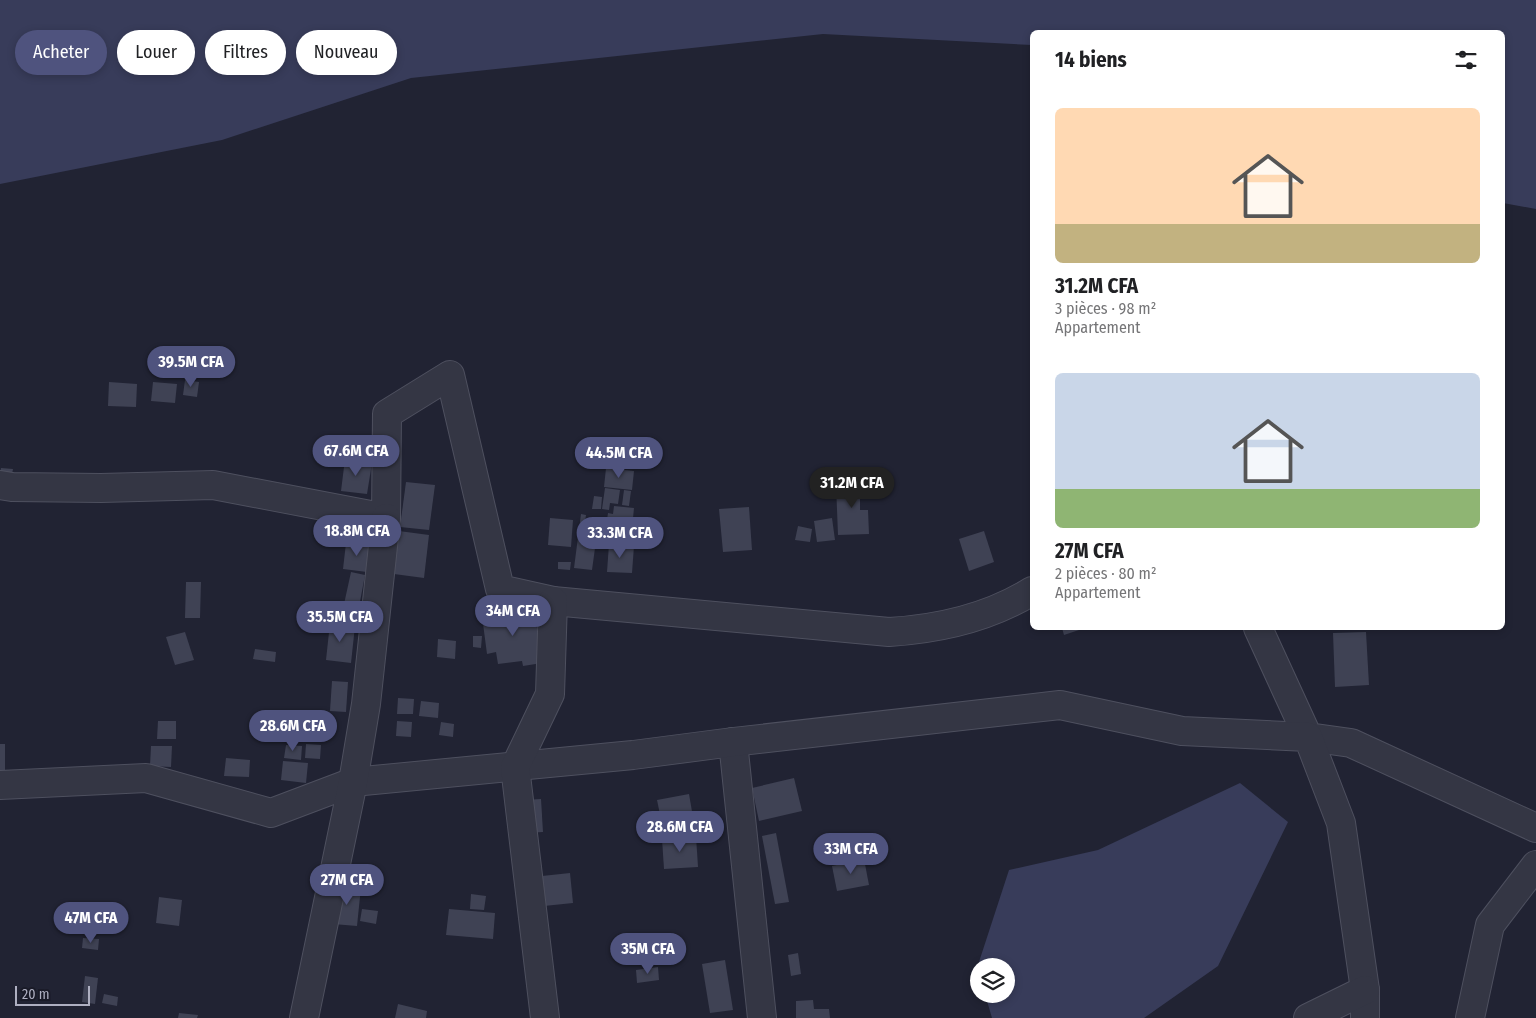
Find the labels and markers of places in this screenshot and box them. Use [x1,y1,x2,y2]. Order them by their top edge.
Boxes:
pin: 39.5M CFA [134,346,248,388]
pin: 67.6M CFA [299,434,413,477]
pin: 44.5M CFA [562,436,676,479]
pin: 31.2M CFA [795,466,909,509]
pin: 18.8M CFA [300,514,414,557]
pin: 33.3M CFA [563,516,677,559]
pin: 34M CFA [467,594,559,637]
pin: 35.5M CFA [283,600,397,643]
pin: 28.6M CFA [236,710,350,752]
pin: 28.6M CFA [623,810,737,853]
pin: 33M CFA [805,832,897,875]
pin: 27M CFA [301,864,393,906]
pin: 47M CFA [45,902,137,944]
pin: 35M CFA [602,932,694,975]

